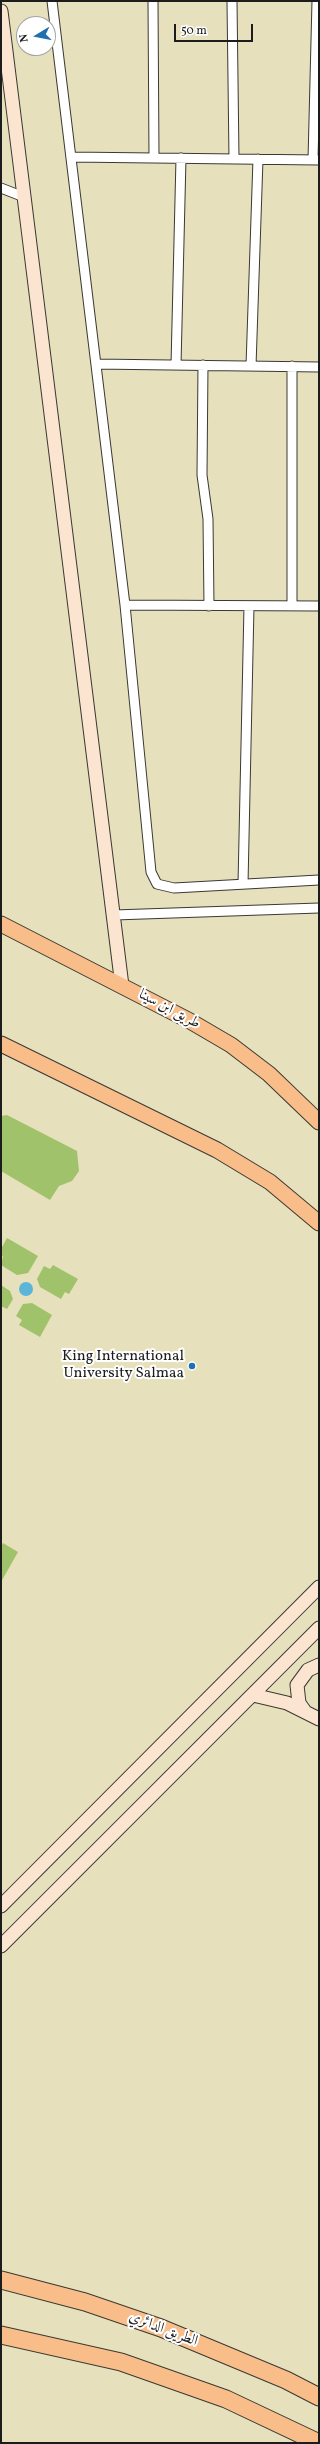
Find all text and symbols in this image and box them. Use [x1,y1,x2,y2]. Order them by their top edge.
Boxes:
north arrow [16,16,56,56]
scale bar [176,16,255,42]
text: 50 m [181,23,207,39]
text: N [17,33,33,43]
street label: طريق ابن سينا [135,986,203,1034]
place label: King International University Salmaa [62,1348,184,1383]
marker: King International University Salmaa [187,1361,197,1371]
street label: الطريق الدائري [126,2309,200,2351]

